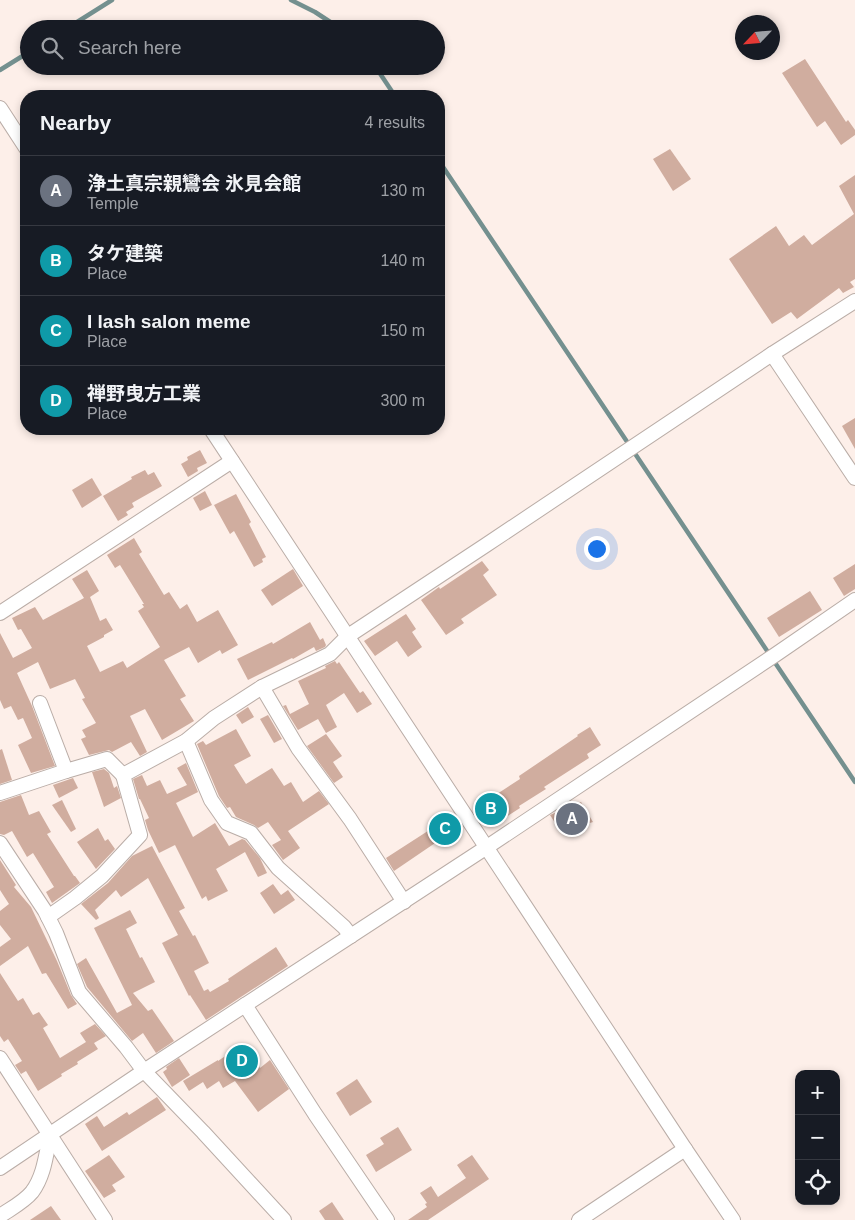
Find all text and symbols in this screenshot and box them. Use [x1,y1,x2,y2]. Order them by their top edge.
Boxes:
north arrow [735,15,780,60]
search box [20,20,445,75]
icon: search [38,34,66,62]
text: Search here [78,37,182,58]
text: Nearby [40,111,111,134]
text: 4 results [365,114,425,131]
text: 浄土真宗親鸞会 氷見会館 [87,173,301,194]
text: A [50,182,62,199]
text: 130 m [381,182,425,199]
text: Temple [87,195,139,212]
text: タケ建築 [87,243,163,264]
text: B [50,252,62,269]
text: 140 m [381,252,425,269]
text: Place [87,265,127,282]
text: I lash salon meme [87,311,251,332]
text: C [50,322,62,339]
text: 150 m [381,322,425,339]
text: Place [87,333,127,350]
text: 禅野曳方工業 [87,383,201,404]
text: D [50,392,62,409]
text: 300 m [381,392,425,409]
text: Place [87,405,127,422]
your location [584,536,610,562]
pin: B [475,790,507,828]
pin: A [556,800,588,838]
pin: C [429,810,461,848]
pin: D [226,1042,258,1080]
map controls [795,1070,840,1205]
button: + [795,1070,840,1115]
button: − [795,1115,840,1160]
button: locate [795,1160,840,1205]

